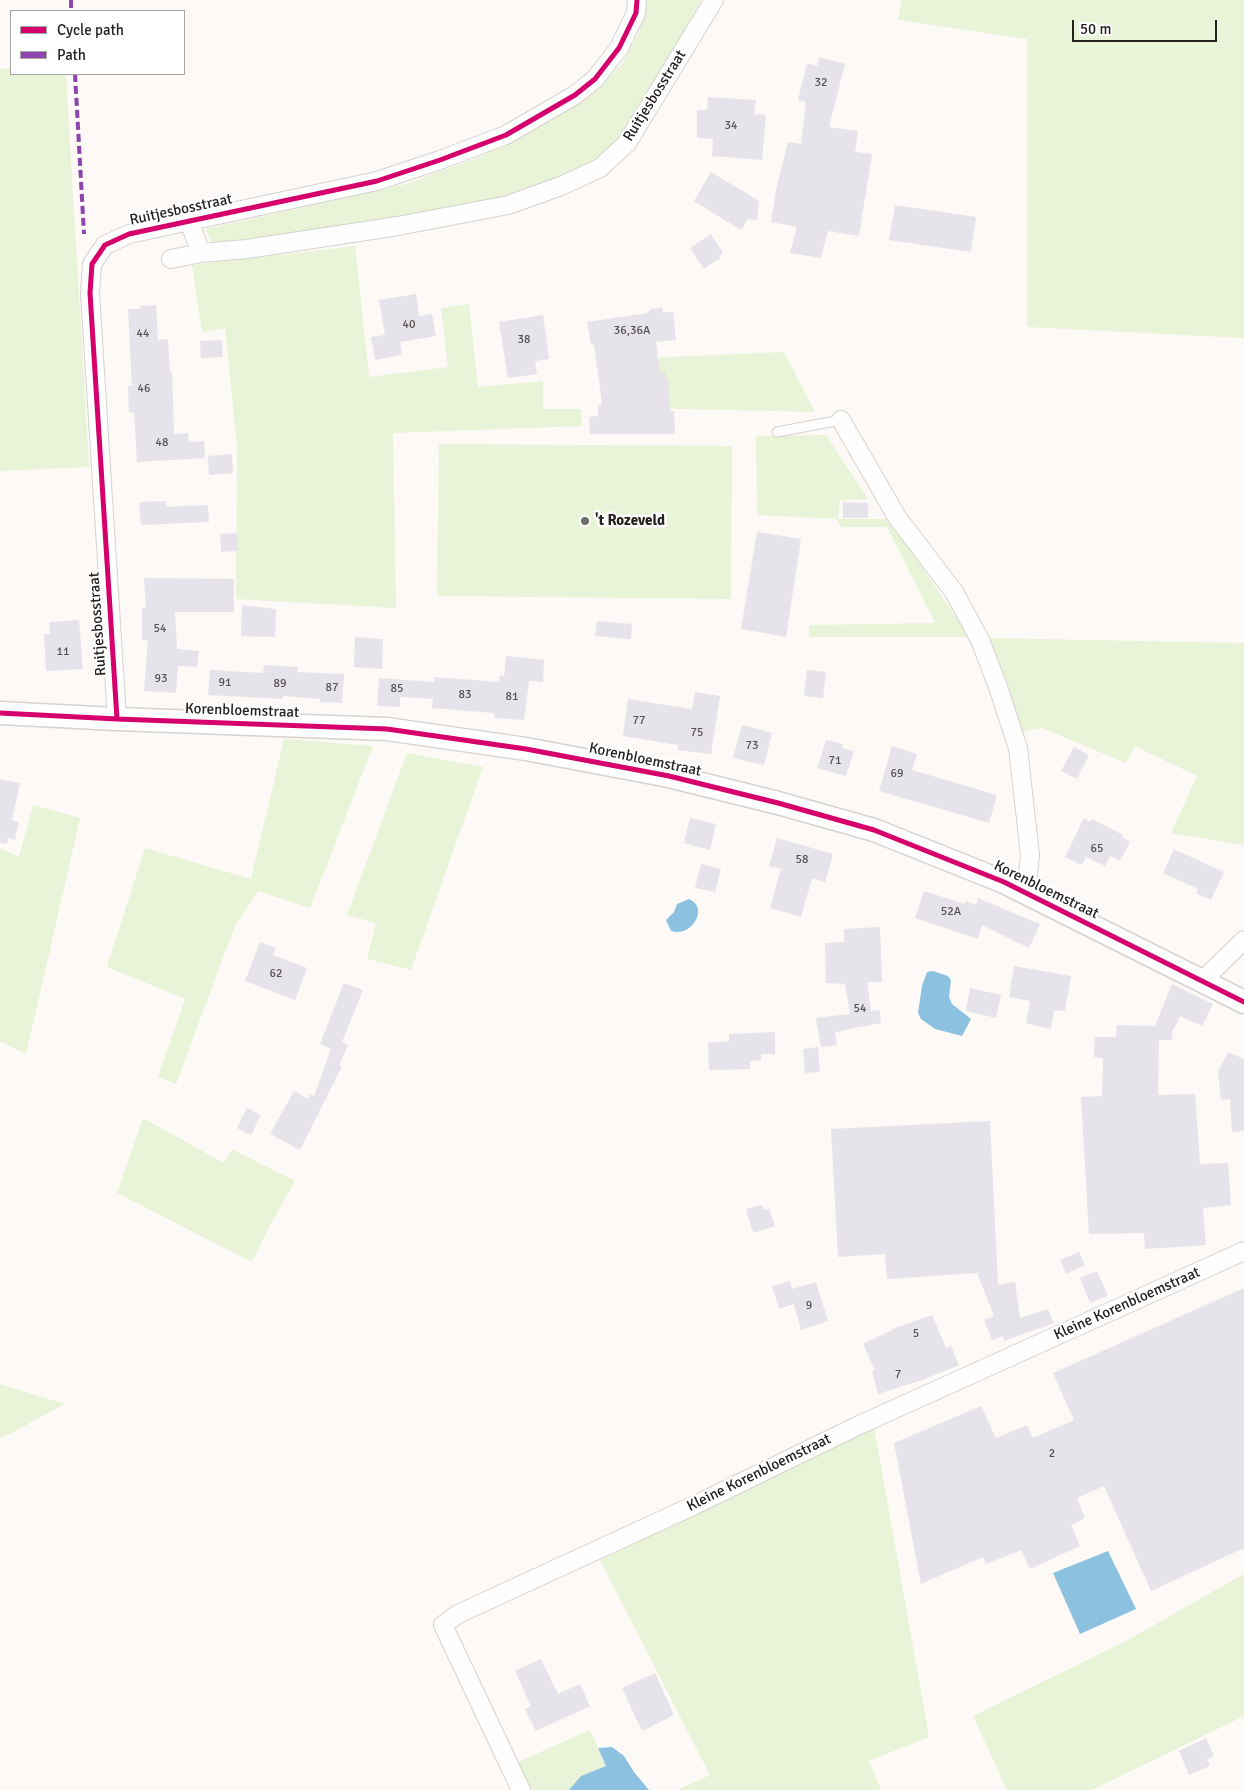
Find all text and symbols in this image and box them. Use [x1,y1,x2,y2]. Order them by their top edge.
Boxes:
legend [10,10,185,75]
scale bar [1074,10,1219,42]
text: 50 m [1080,20,1111,38]
text: Cycle path [57,21,124,39]
text: Path [57,46,86,64]
street label: Ruitjesbosstraat [620,47,690,145]
house number: 32 [815,76,827,90]
house number: 34 [725,119,737,133]
street label: Ruitjesbosstraat [128,190,234,230]
house number: 40 [403,318,415,332]
house number: 36,36A [614,324,650,338]
house number: 44 [137,327,149,341]
house number: 38 [518,333,530,347]
house number: 46 [138,382,150,396]
house number: 48 [156,436,168,450]
place label: 't Rozeveld [595,512,665,530]
marker: 't Rozeveld [579,515,591,527]
street label: Ruitjesbosstraat [85,571,111,677]
house number: 54 [154,622,166,636]
house number: 11 [57,645,69,659]
house number: 93 [155,672,167,686]
house number: 91 [219,676,231,690]
house number: 89 [274,677,286,691]
house number: 87 [326,681,338,695]
house number: 85 [391,682,403,696]
house number: 83 [459,688,471,702]
house number: 81 [506,690,518,704]
street label: Korenbloemstraat [185,700,299,722]
house number: 77 [633,714,645,728]
house number: 75 [691,726,703,740]
street label: Korenbloemstraat [587,739,703,781]
house number: 73 [746,739,758,753]
house number: 71 [829,754,841,768]
house number: 69 [891,767,903,781]
house number: 65 [1091,842,1103,856]
house number: 58 [796,853,808,867]
street label: Korenbloemstraat [991,857,1101,923]
house number: 52A [941,905,961,919]
house number: 62 [270,967,282,981]
house number: 54 [854,1002,866,1016]
street label: Kleine Korenbloemstraat [1051,1264,1203,1344]
house number: 9 [806,1299,812,1313]
house number: 5 [913,1327,919,1341]
house number: 7 [895,1368,901,1382]
street label: Kleine Korenbloemstraat [684,1430,834,1516]
house number: 2 [1049,1447,1055,1461]

